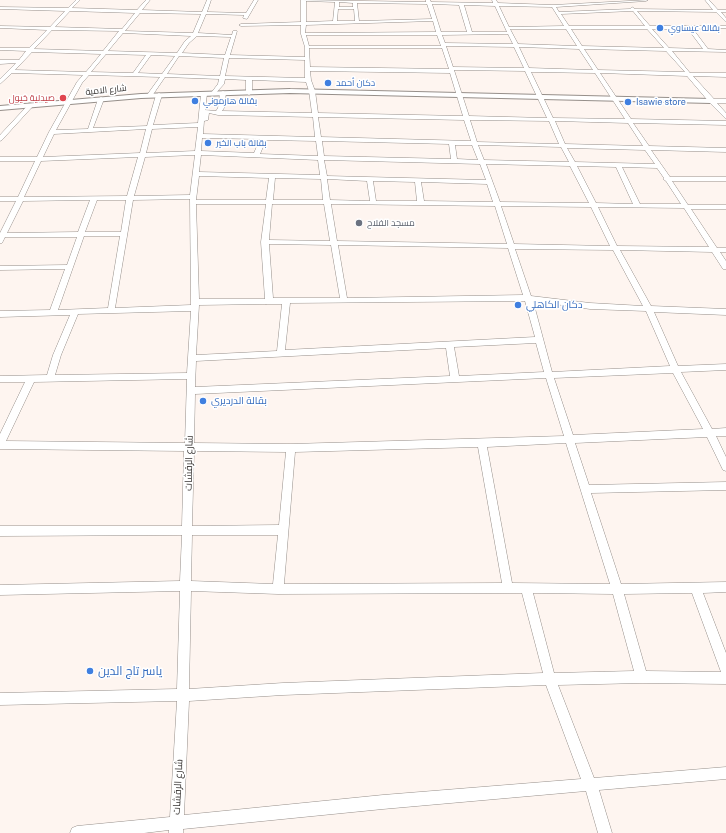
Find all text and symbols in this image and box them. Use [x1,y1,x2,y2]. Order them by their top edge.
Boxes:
marker: بقالة عيساوي [655,23,665,33]
place label: بقالة عيساوي [668,23,720,33]
marker: دكان أحمد [323,78,333,88]
place label: دكان أحمد [336,78,375,88]
street label: شارع الامية [85,82,127,98]
place label: صيدلية خيول [9,93,55,103]
marker: صيدلية خيول [58,93,68,103]
marker: بقالة هارموني [190,96,200,106]
place label: بقالة هارموني [203,96,257,106]
marker: Isawie store [623,97,633,107]
place label: Isawie store [636,97,686,107]
marker: بقالة باب الخير [203,138,213,148]
place label: بقالة باب الخير [216,138,267,148]
marker: مسجد الفلاح [354,218,364,228]
place label: مسجد الفلاح [367,218,415,228]
place label: دكان الكاهلي [526,299,583,311]
marker: دكان الكاهلي [513,300,523,310]
place label: بقالة الدرديري [211,395,267,407]
marker: بقالة الدرديري [198,396,208,406]
street label: شارع الرقشات [183,435,195,491]
place label: ياسر تاج الدين [98,664,162,678]
marker: ياسر تاج الدين [85,666,95,676]
street label: شارع الرقشات [171,759,185,815]

